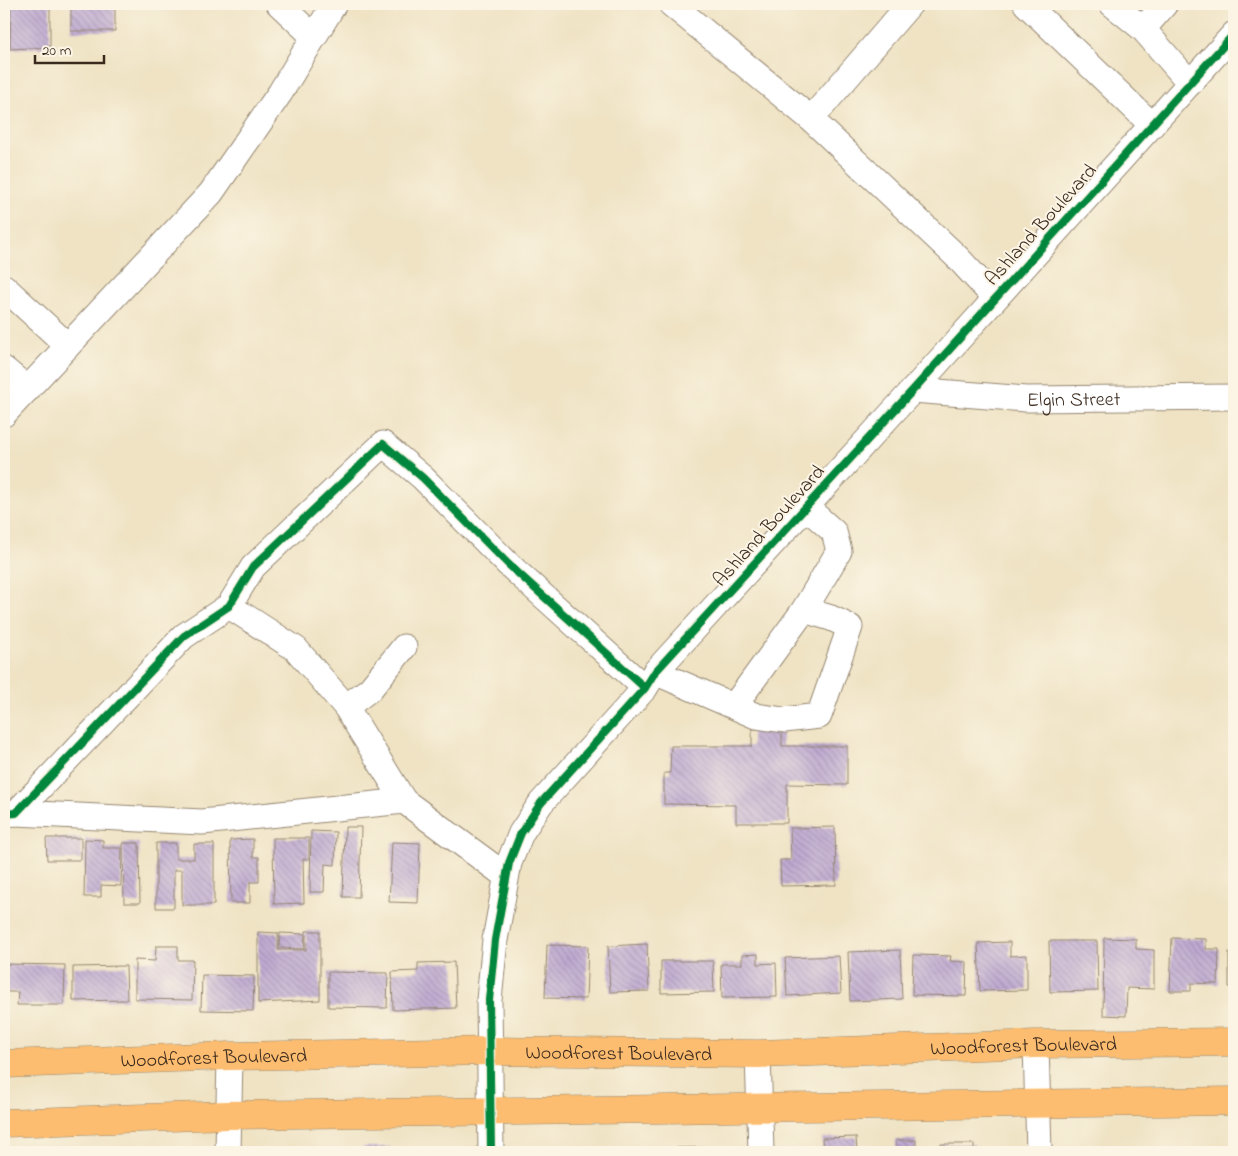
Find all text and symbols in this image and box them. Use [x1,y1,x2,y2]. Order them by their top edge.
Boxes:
scale bar [35,32,104,64]
text: 20 m [42,40,72,62]
street label: Ashland Boulevard [979,158,1105,293]
street label: Elgin Street [1027,386,1121,417]
street label: Ashland Boulevard [707,459,833,594]
street label: Woodforest Boulevard [930,1031,1117,1065]
street label: Woodforest Boulevard [525,1039,712,1070]
street label: Woodforest Boulevard [120,1043,308,1077]

